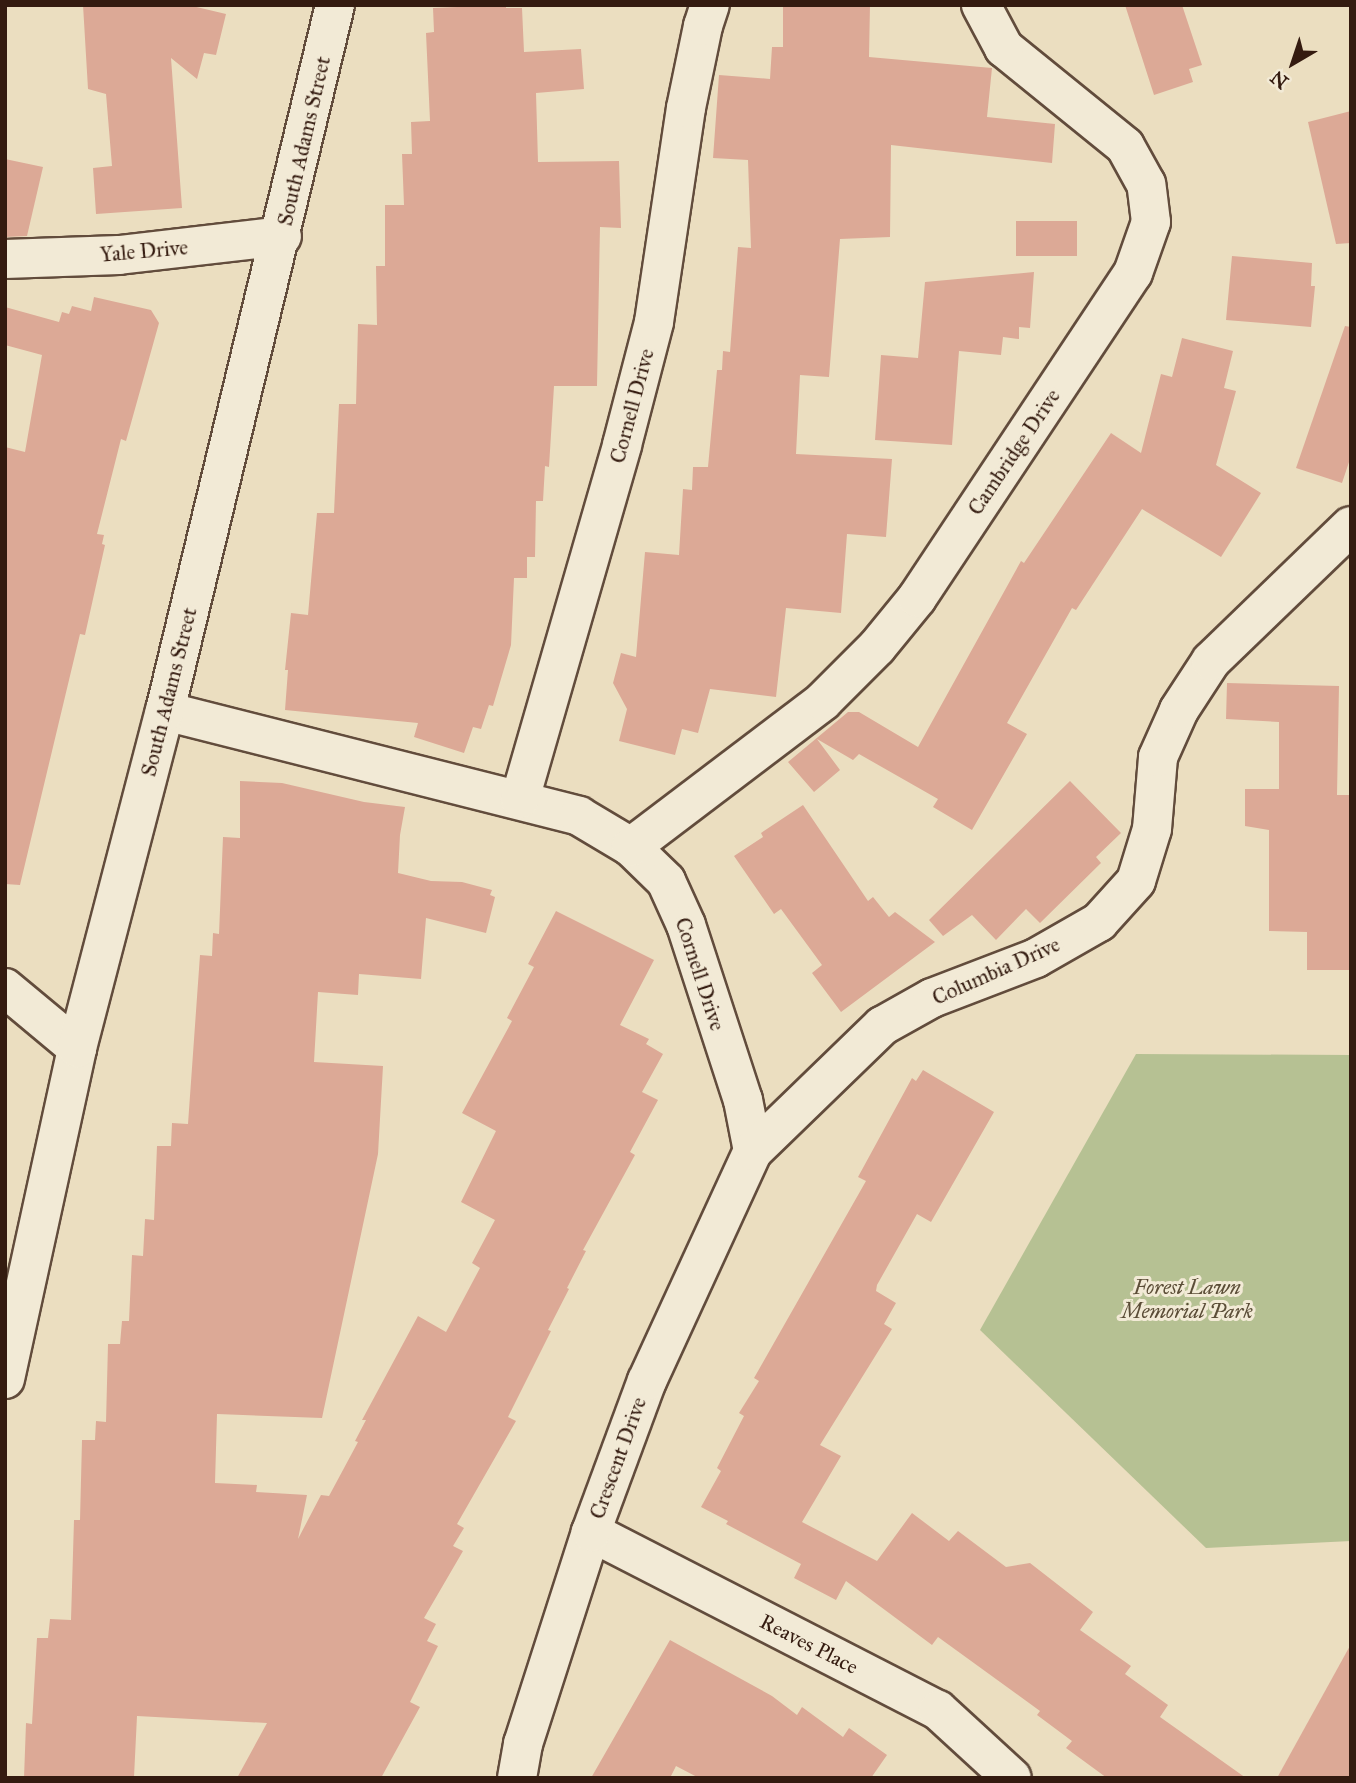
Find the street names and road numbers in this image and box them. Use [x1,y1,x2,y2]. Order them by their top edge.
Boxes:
street label: South Adams Street [272,54,336,228]
street label: Yale Drive [99,235,189,267]
street label: Cornell Drive [605,346,659,466]
street label: Cambridge Drive [963,384,1065,520]
street label: South Adams Street [136,605,202,779]
street label: Cornell Drive [670,914,730,1034]
street label: Columbia Drive [928,932,1064,1010]
street label: Crescent Drive [584,1394,652,1522]
street label: Reaves Place [756,1608,862,1680]

